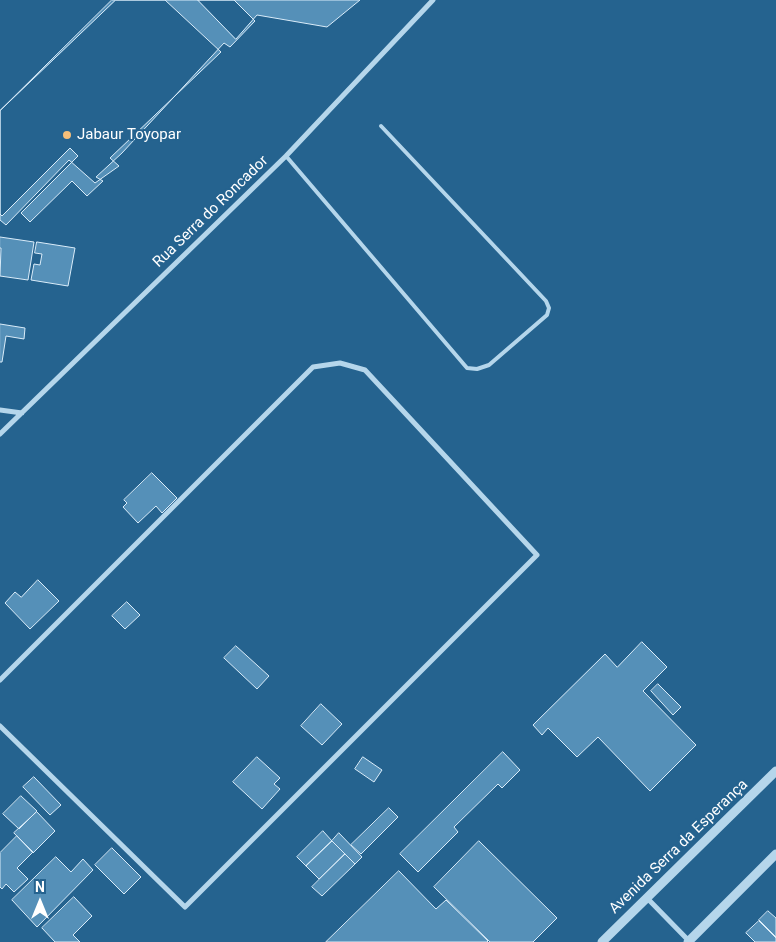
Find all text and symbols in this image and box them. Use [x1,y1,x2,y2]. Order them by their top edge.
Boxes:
place label: Jabaur Toyopar [77,126,181,144]
marker: Jabaur Toyopar [61,129,73,141]
street label: Rua Serra do Roncador [150,152,272,272]
street label: Avenida Serra da Esperança [606,776,752,918]
north arrow [15,877,65,927]
text: N [35,879,45,895]

